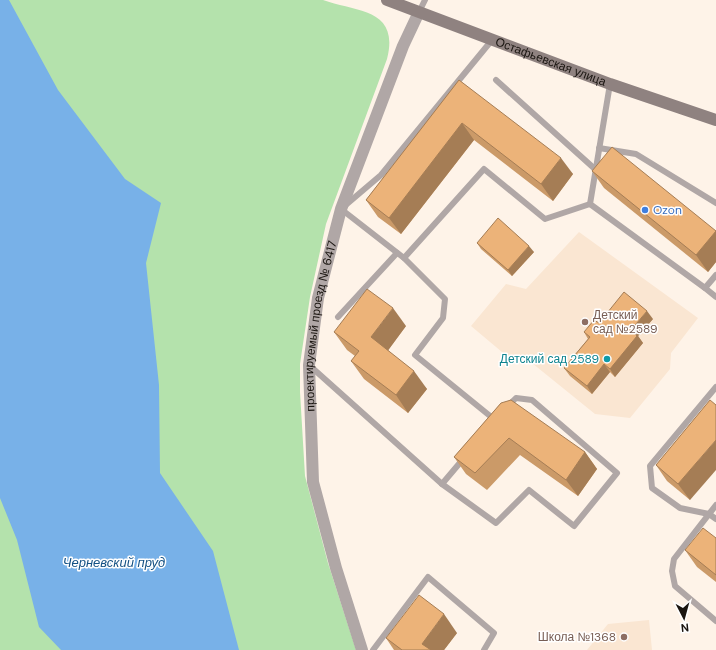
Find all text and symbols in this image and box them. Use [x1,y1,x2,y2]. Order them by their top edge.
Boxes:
street label: Остафьевская улица [493,34,609,90]
place label: Ozon [653,202,682,218]
marker: Ozon [640,205,650,215]
street label: проектируемый проезд № 6417 [301,239,340,412]
place label: Детский сад №2589 [593,307,657,337]
marker: Детский сад №2589 [580,317,590,327]
place label: Детский сад 2589 [500,351,599,367]
marker: Детский сад 2589 [602,354,612,364]
water label: Черневский пруд [63,554,165,571]
north arrow [664,598,704,638]
text: N [680,621,690,635]
place label: Школа №1368 [538,629,616,645]
marker: Школа №1368 [619,632,629,642]

